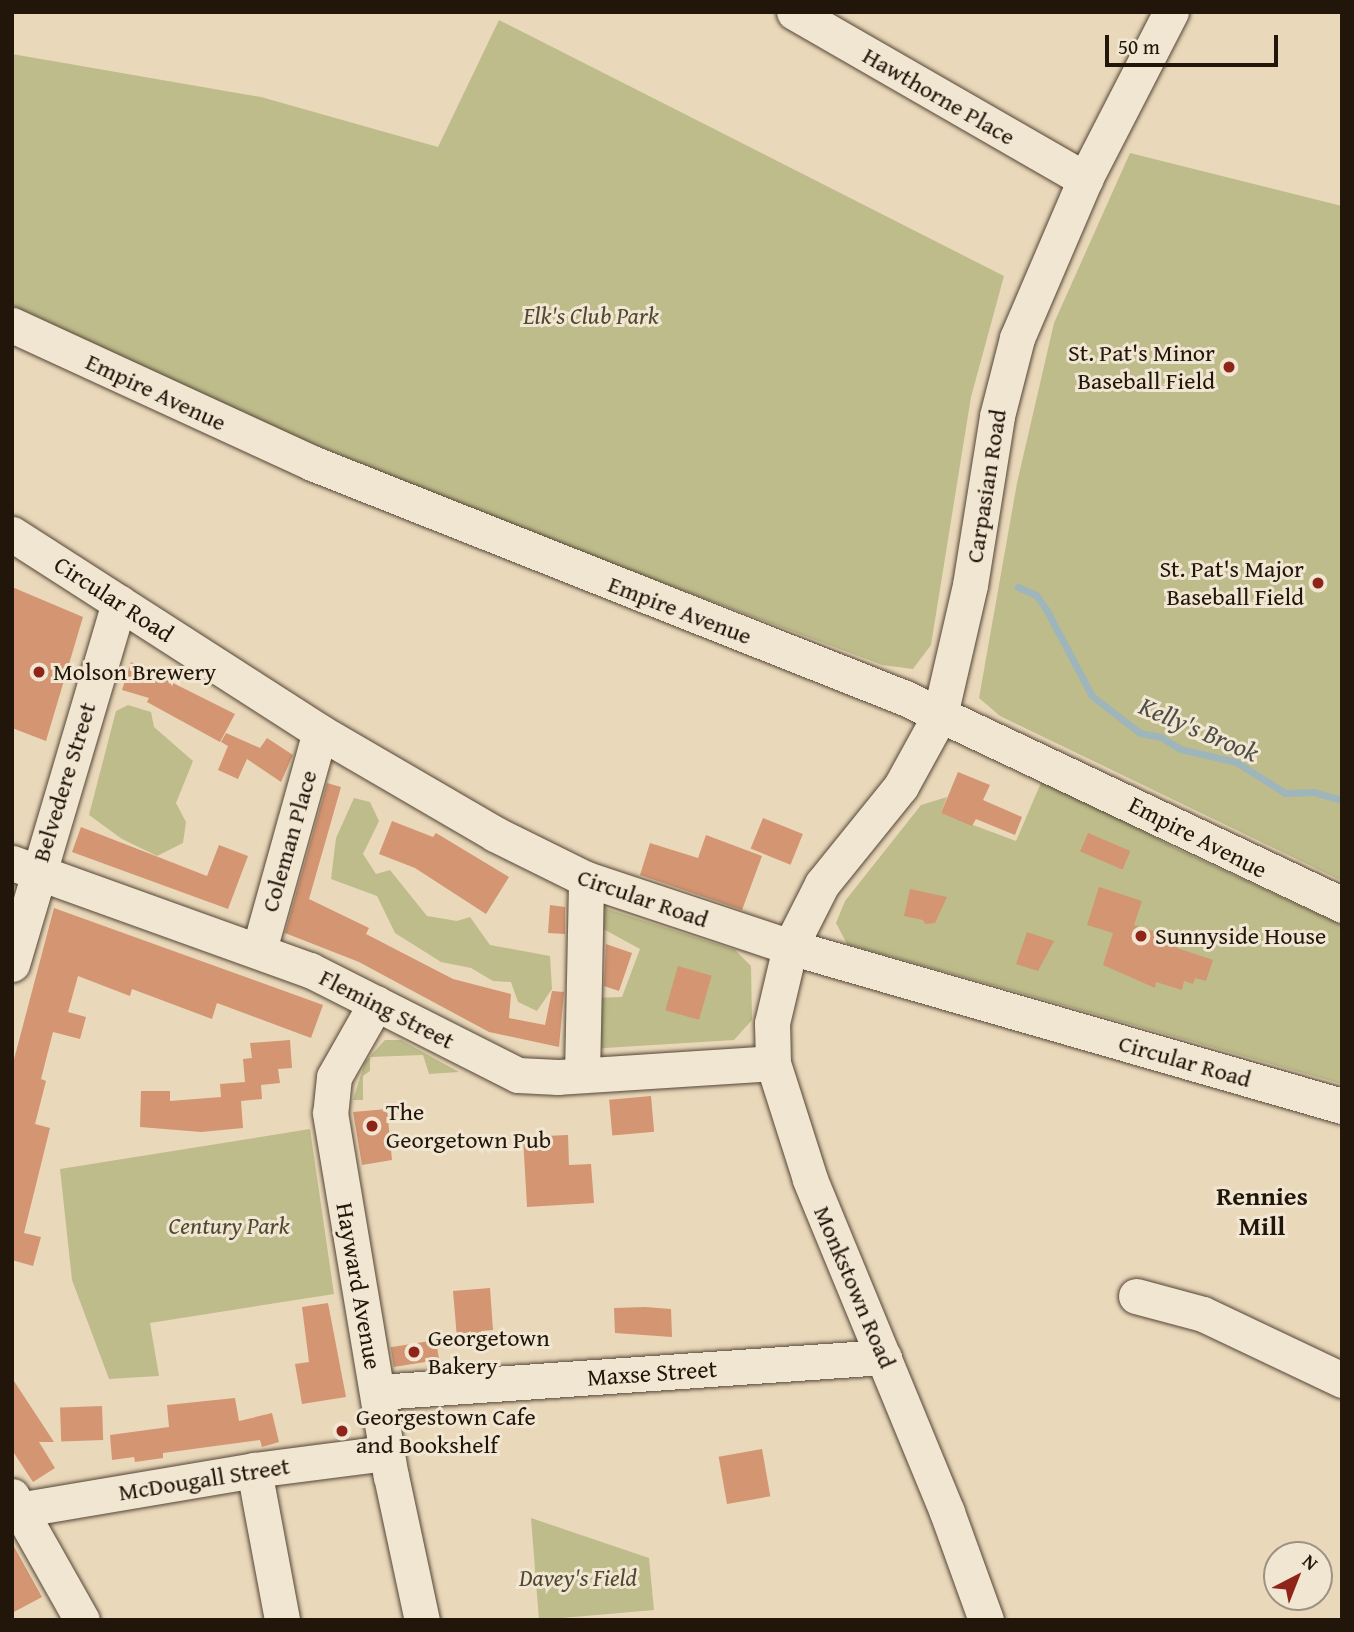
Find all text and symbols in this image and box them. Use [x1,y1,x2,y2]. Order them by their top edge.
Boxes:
scale bar [1109,21,1282,65]
text: 50 m [1118,31,1160,62]
street label: Hawthorne Place [858,41,1020,151]
park label: Elk's Club Park [523,302,659,330]
place label: St. Pat's Minor Baseball Field [1068,339,1215,395]
street label: Empire Avenue [81,347,231,437]
marker: St. Pat's Minor Baseball Field [1221,359,1237,375]
street label: Carpasian Road [960,407,1012,565]
street label: Circular Road [49,550,179,648]
place label: St. Pat's Major Baseball Field [1159,555,1304,611]
street label: Empire Avenue [604,569,756,651]
marker: St. Pat's Major Baseball Field [1310,575,1326,591]
place label: Molson Brewery [53,658,216,686]
marker: Molson Brewery [31,664,47,680]
water label: Kelly's Brook [1135,690,1263,768]
street label: Belvedere Street [26,699,102,865]
street label: Coleman Place [255,767,323,915]
street label: Empire Avenue [1124,790,1272,884]
street label: Circular Road [574,862,712,934]
place label: Sunnyside House [1155,922,1326,950]
marker: Sunnyside House [1133,928,1149,944]
street label: Fleming Street [315,963,459,1055]
street label: Circular Road [1115,1028,1255,1094]
place label: The Georgetown Pub [386,1098,551,1154]
marker: The Georgetown Pub [364,1118,380,1134]
district label: Rennies Mill [1216,1180,1308,1242]
street label: Hayward Avenue [330,1200,388,1372]
street label: Monkstown Road [808,1202,902,1372]
park label: Century Park [169,1212,289,1240]
place label: Georgetown Bakery [428,1324,550,1380]
marker: Georgetown Bakery [406,1344,422,1360]
street label: Maxse Street [586,1354,718,1392]
place label: Georgestown Cafe and Bookshelf [356,1403,536,1459]
marker: Georgestown Cafe and Bookshelf [334,1423,350,1439]
street label: McDougall Street [116,1451,292,1507]
north arrow [1263,1541,1333,1611]
text: N [1297,1547,1325,1577]
park label: Davey's Field [519,1564,637,1592]

